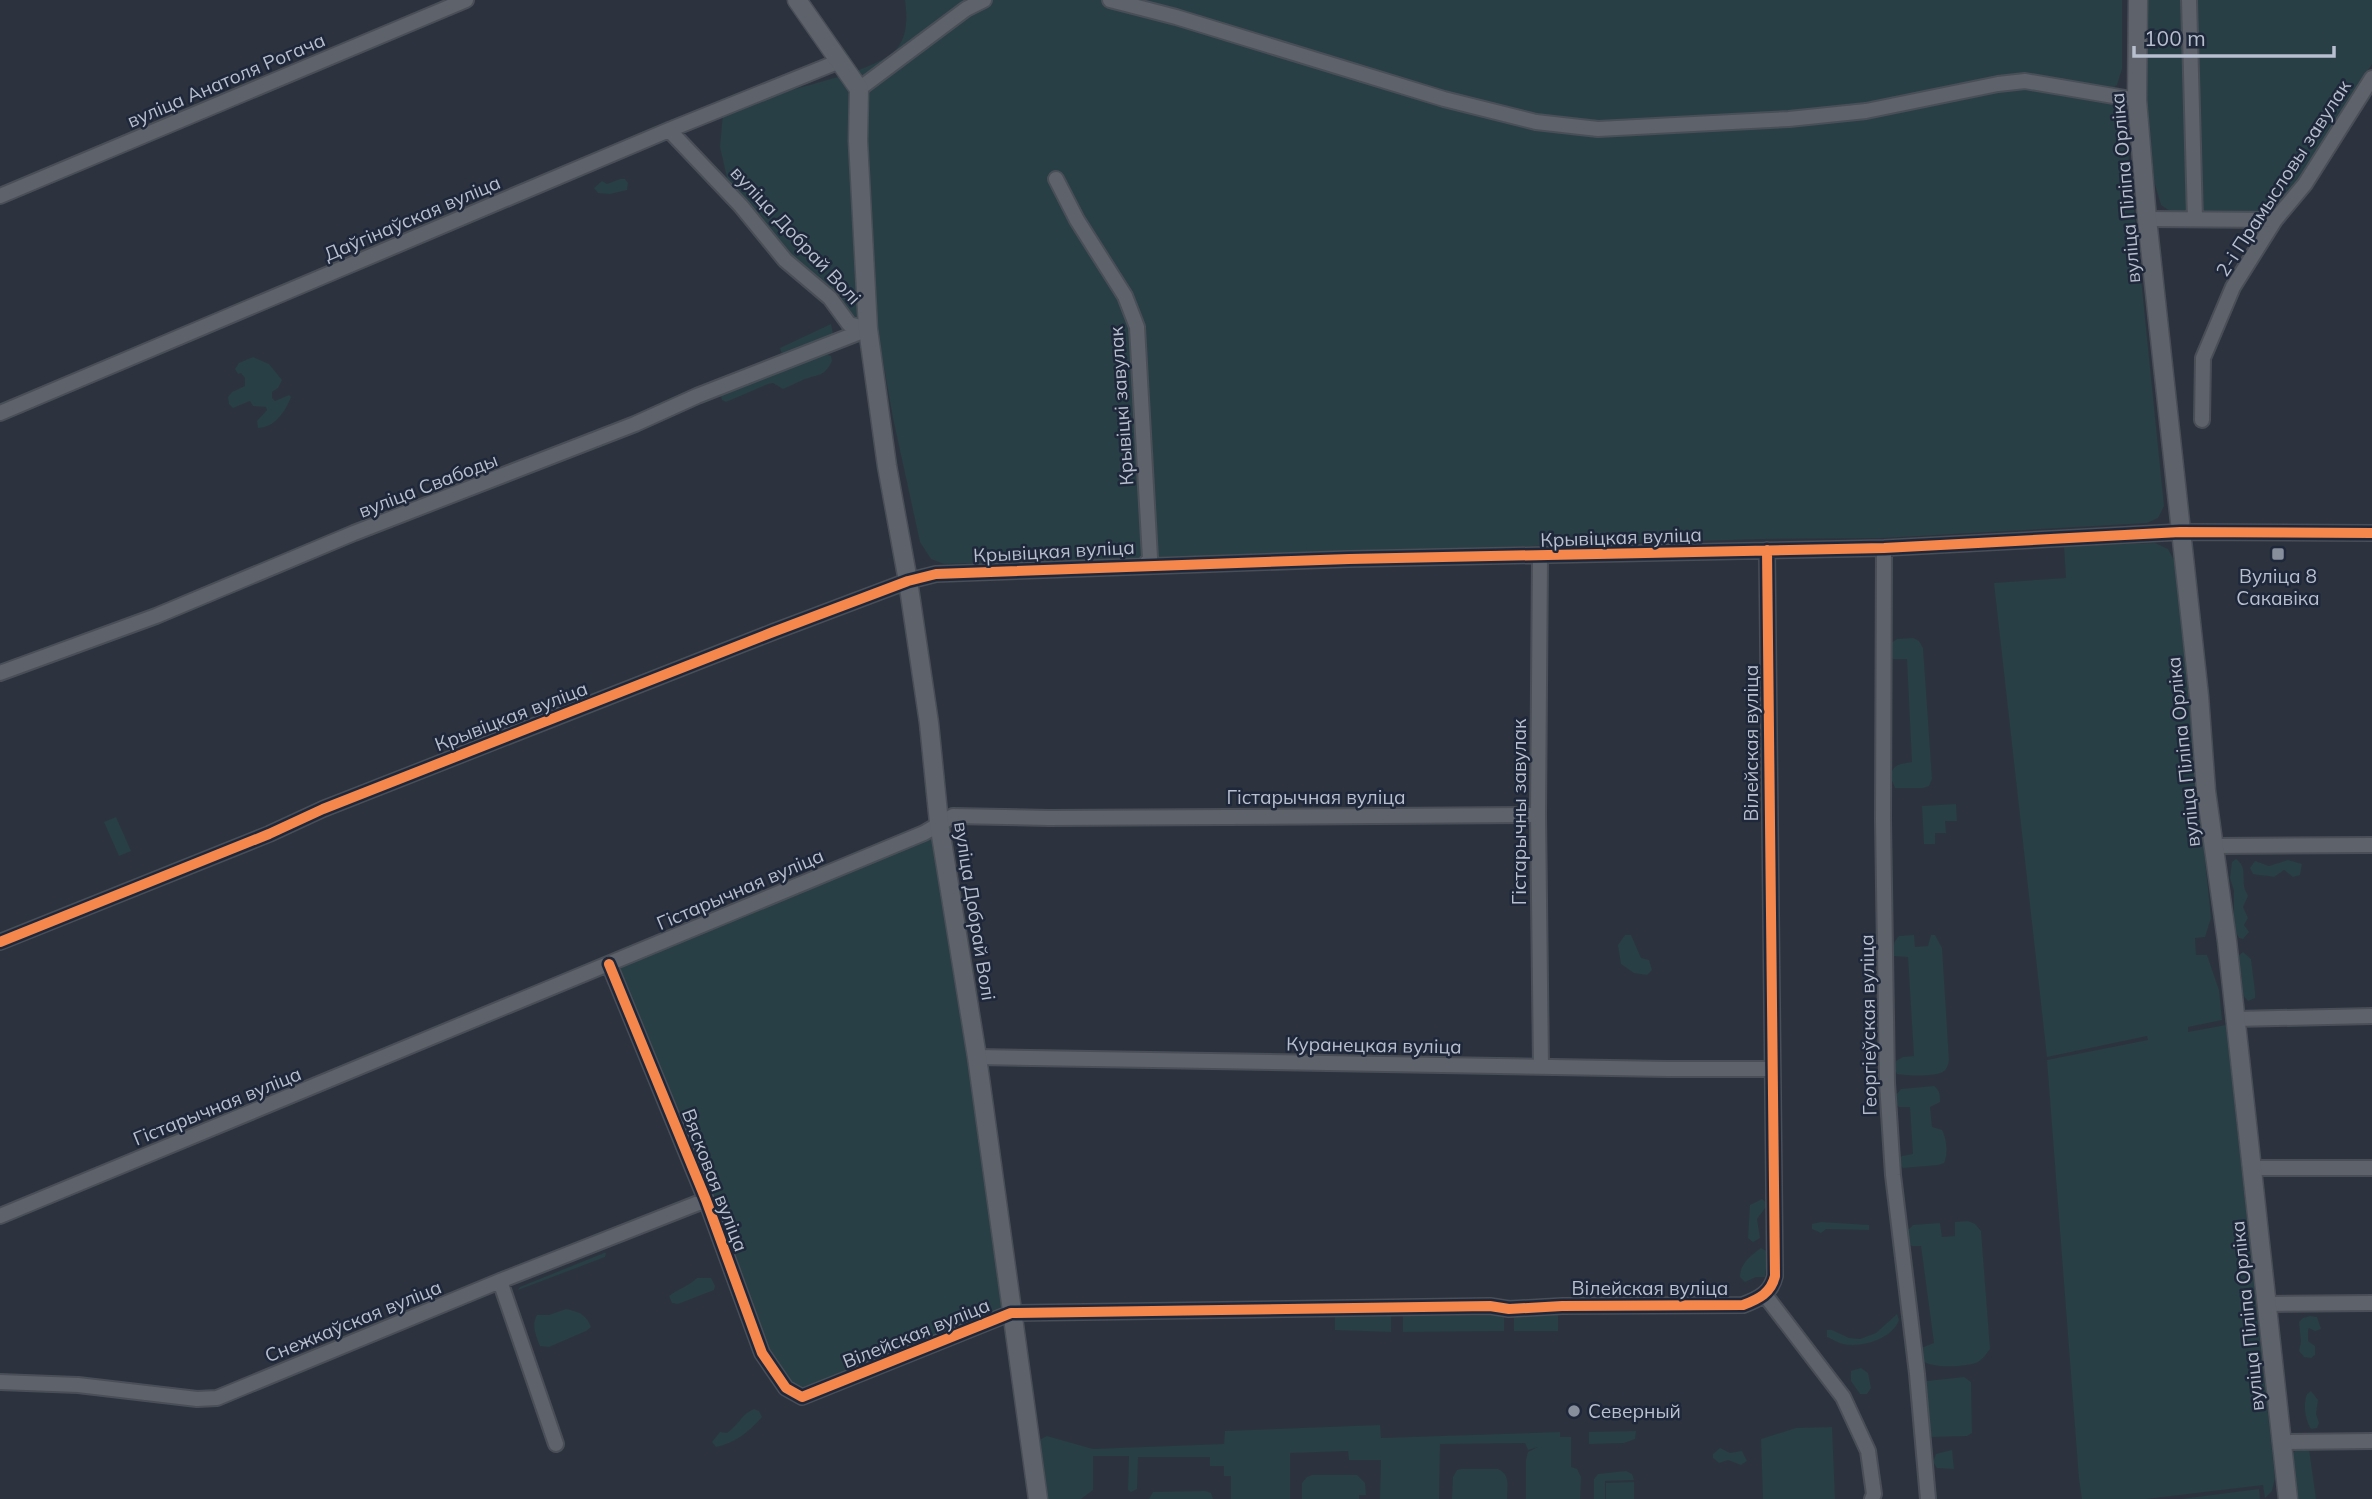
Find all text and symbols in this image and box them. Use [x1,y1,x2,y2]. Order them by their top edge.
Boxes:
scale bar [2134,14,2334,58]
text: 100 m [2144,25,2206,51]
street label: вуліца Анатоля Рогача [123,27,329,133]
street label: 2-і Прамысловы завулак [2210,74,2356,281]
street label: вуліца Піліпа Орліка [2105,92,2145,284]
street label: вуліца Добрай Волі [726,161,866,309]
street label: Даўгінаўская вуліца [320,170,504,266]
street label: Крывіцкі завулак [1103,325,1139,486]
street label: вуліца Свабоды [355,447,501,523]
street label: Крывіцкая вуліца [1540,522,1702,552]
street label: Крывіцкая вуліца [973,535,1135,567]
marker: Вуліца 8 Сакавіка [2270,546,2286,562]
place label: Вуліца 8 Сакавіка [2236,564,2320,610]
street label: вуліца Піліпа Орліка [2161,656,2205,848]
street label: Вілейская вуліца [1739,665,1763,821]
street label: Крывіцкая вуліца [431,676,591,756]
street label: Гістарычны завулак [1507,718,1531,905]
street label: Гістарычная вуліца [1226,785,1406,809]
street label: вуліца Добрай Волі [949,820,1001,1002]
street label: Гістарычная вуліца [653,843,827,935]
street label: Георгіеўская вуліца [1854,934,1882,1116]
street label: Куранецкая вуліца [1286,1031,1462,1059]
street label: Гістарычная вуліца [129,1061,305,1151]
street label: Вясковая вуліца [677,1105,753,1255]
street label: вуліца Піліпа Орліка [2225,1220,2269,1412]
street label: Снежкаўская вуліца [261,1275,445,1367]
street label: Вілейская вуліца [1572,1276,1728,1300]
street label: Вілейская вуліца [839,1293,993,1373]
place label: Северный [1588,1399,1681,1423]
marker: Северный [1566,1403,1582,1419]

